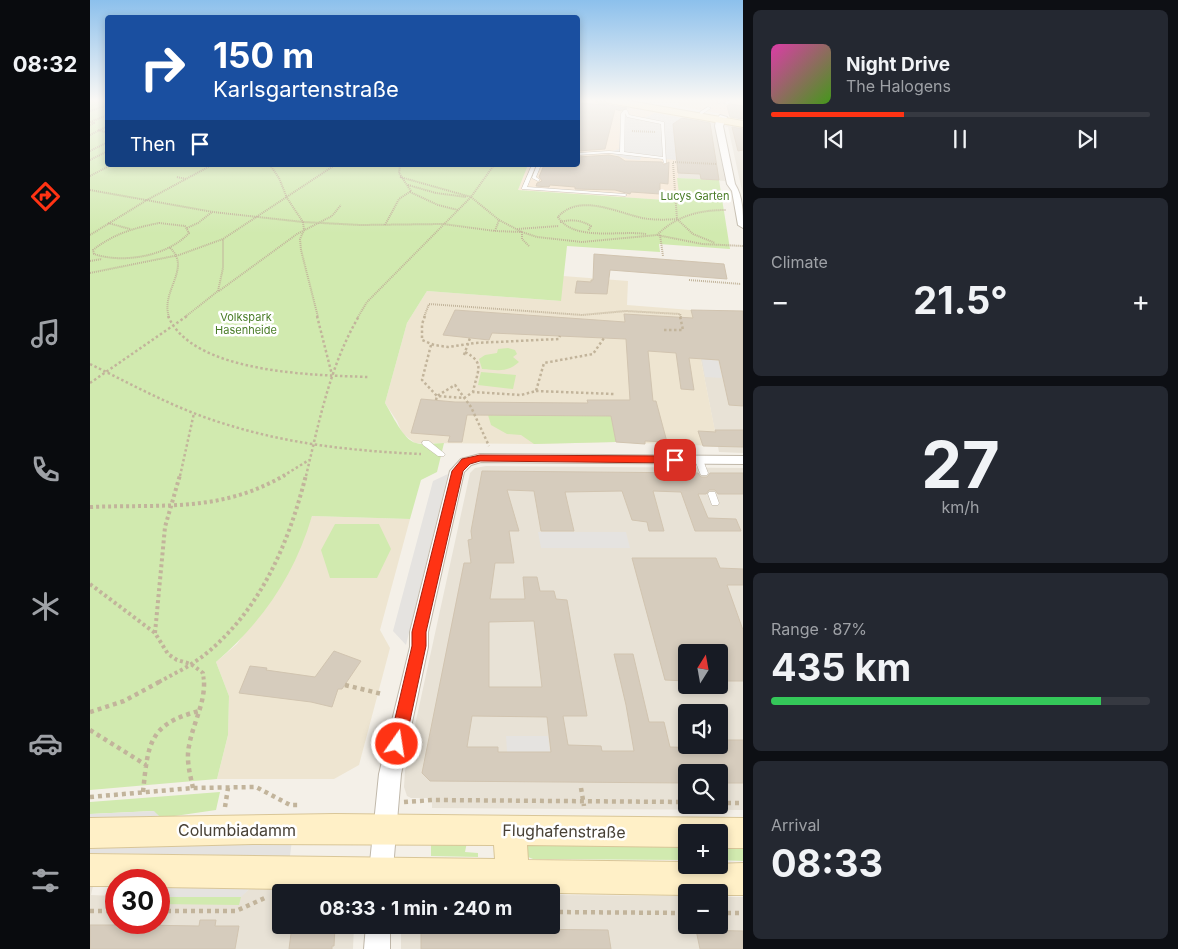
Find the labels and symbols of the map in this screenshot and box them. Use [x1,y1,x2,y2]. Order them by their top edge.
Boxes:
park label: Lucys Garten [661,189,729,203]
park label: Volkspark Hasenheide [215,310,277,337]
pin [654,439,696,481]
north arrow [678,644,728,694]
position arrow [370,717,422,769]
street label: Columbiadamm [178,820,296,840]
street label: Flughafenstraße [502,820,626,842]
speed limit sign: 30 [105,869,170,934]

